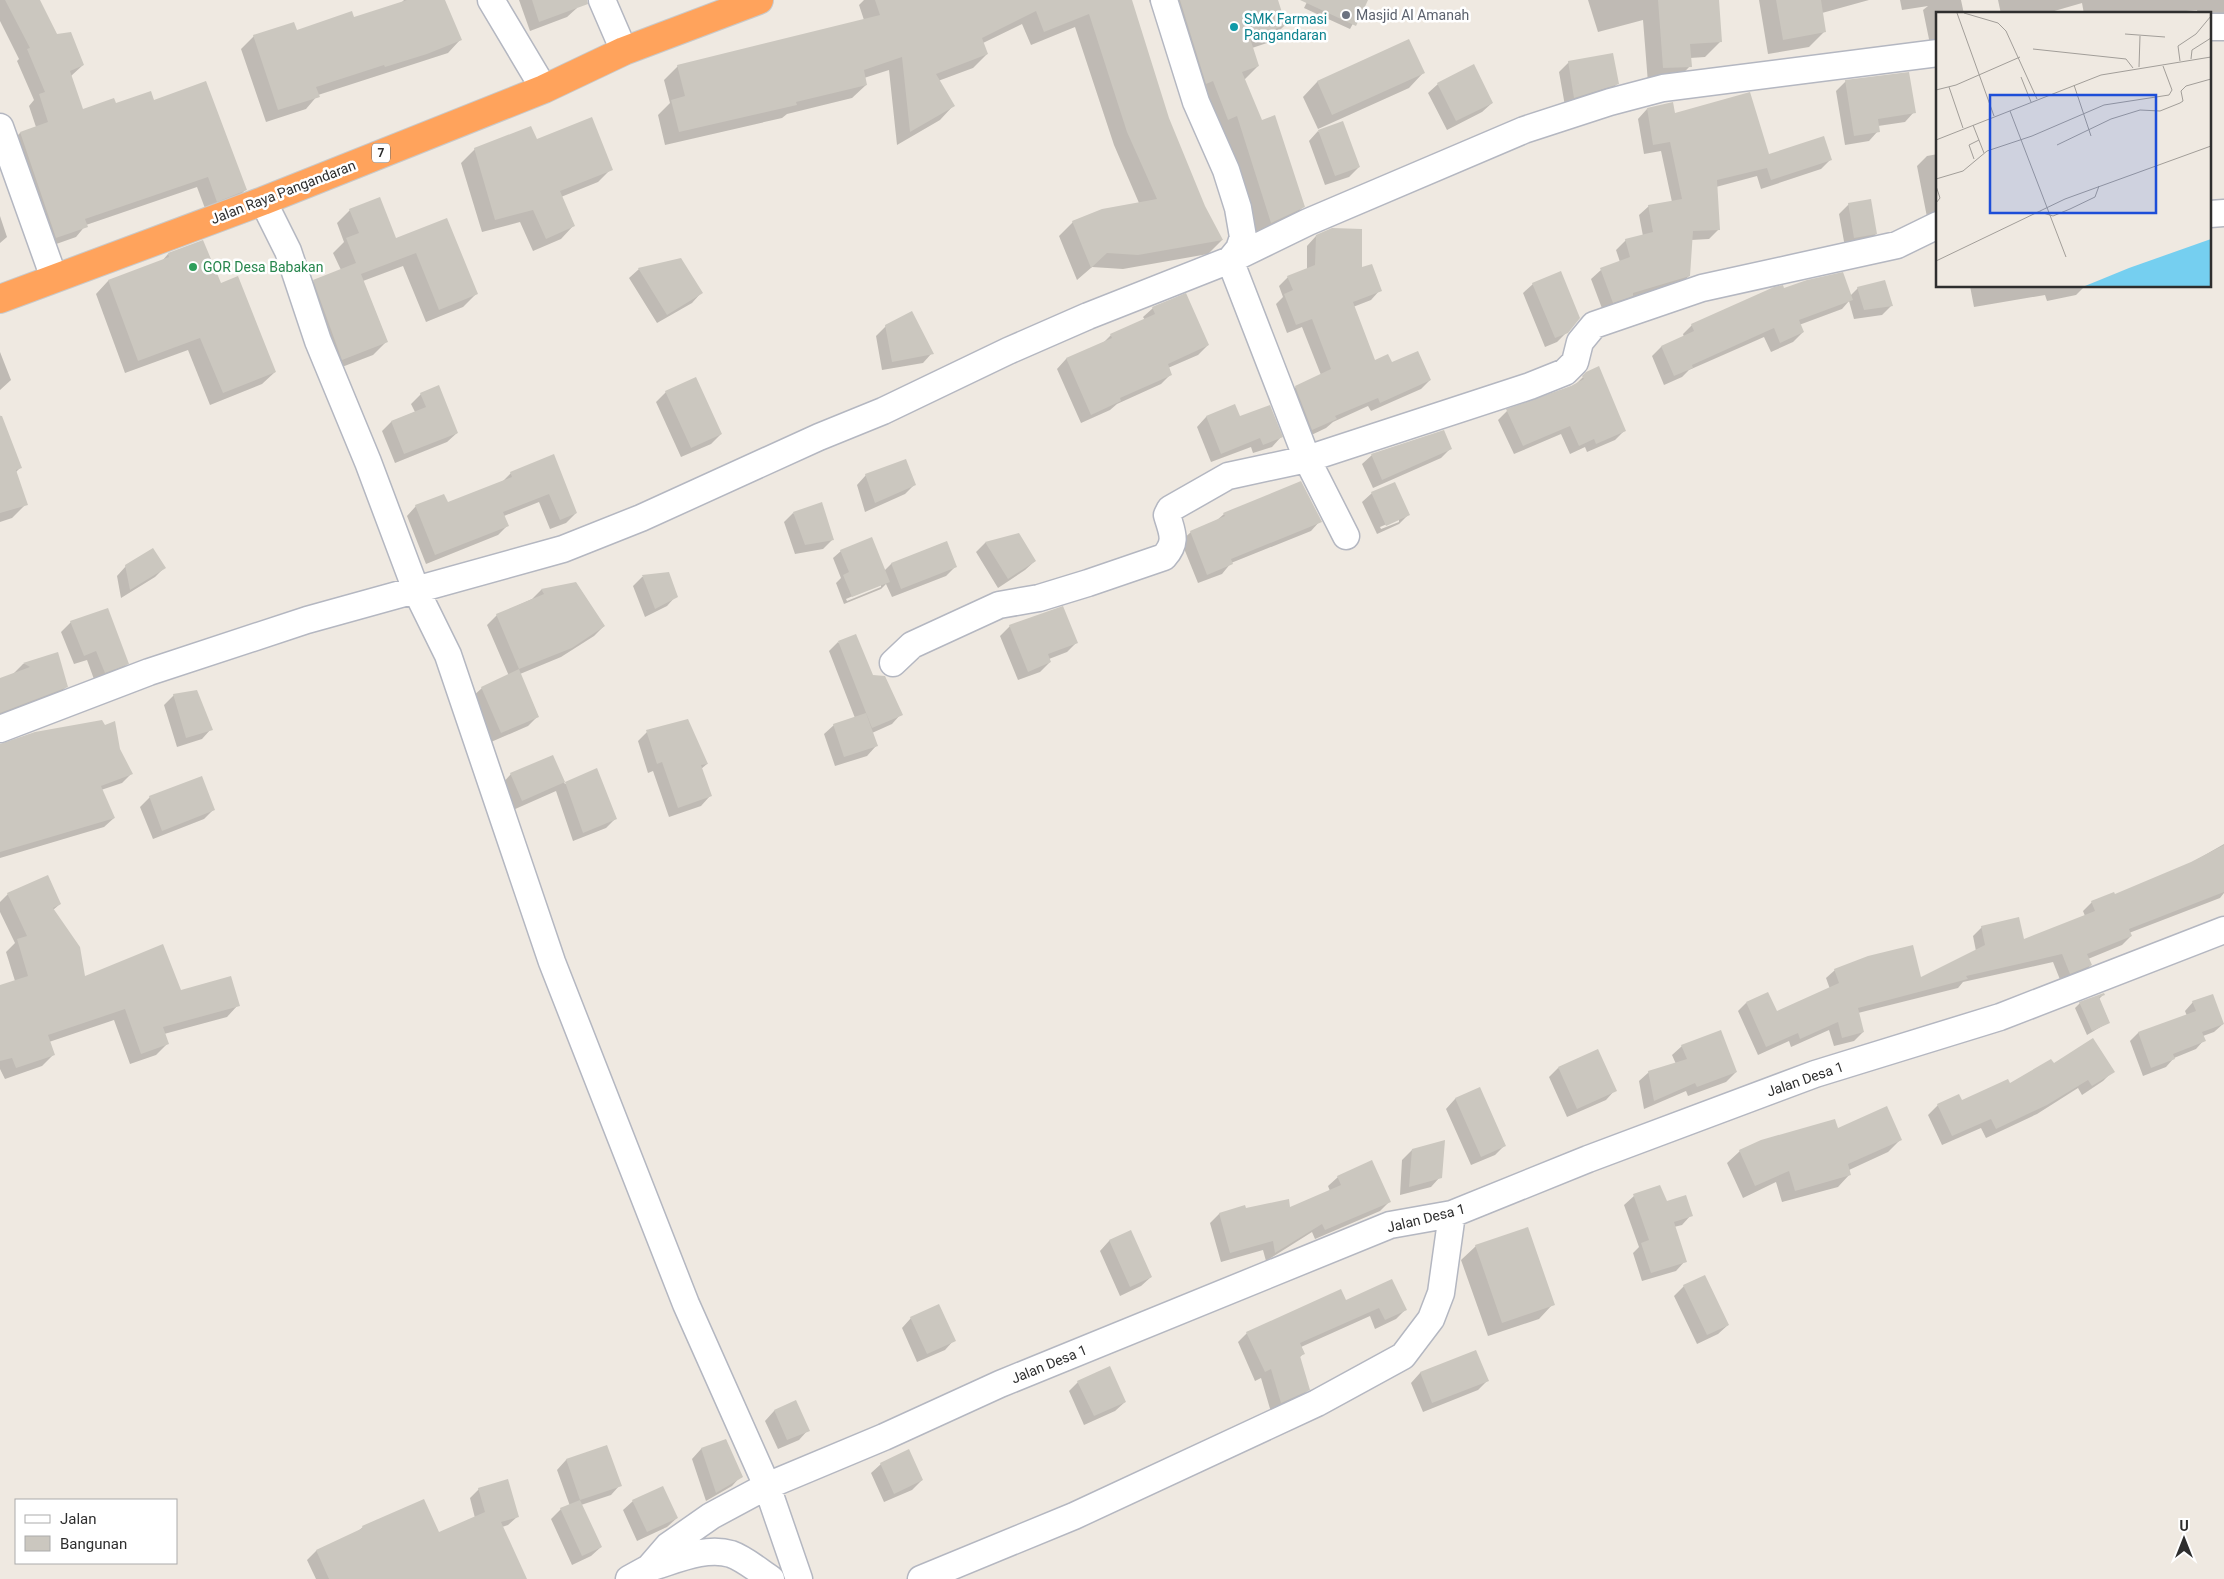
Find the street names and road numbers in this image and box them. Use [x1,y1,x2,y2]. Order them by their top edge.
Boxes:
road number: 7 [372,144,390,162]
street label: Jalan Raya Pangandaran [208,157,358,227]
street label: Jalan Desa 1 [1764,1058,1846,1100]
street label: Jalan Desa 1 [1385,1201,1467,1235]
street label: Jalan Desa 1 [1009,1342,1089,1386]

